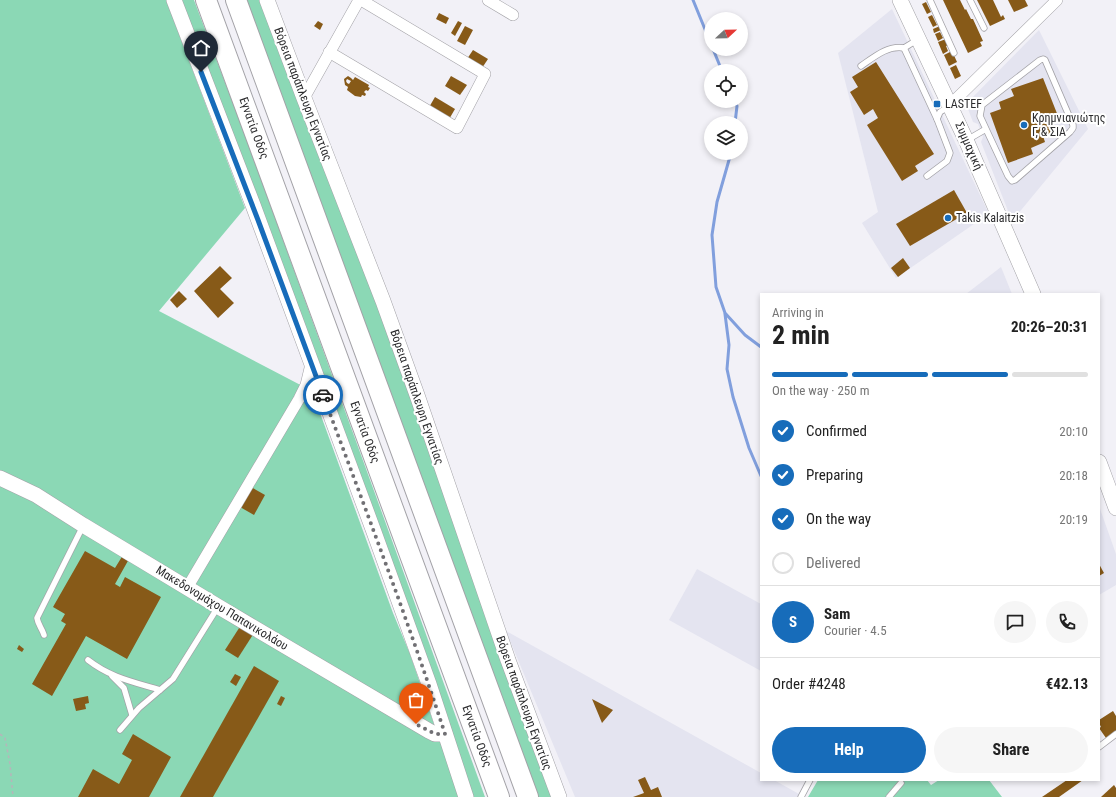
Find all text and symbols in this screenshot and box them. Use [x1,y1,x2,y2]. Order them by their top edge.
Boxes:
north arrow [704,12,748,56]
map controls [704,12,748,160]
street label: Βόρεια παράπλευρη Εγνατίας [271,25,335,163]
pin [184,31,218,72]
icon: home [190,37,212,59]
button: locate [704,64,748,108]
street label: Εγνατία Οδός [236,95,272,161]
place label: LASTEF [945,97,982,111]
marker: LASTEF [932,99,942,109]
place label: Κρημνιανιώτης Γ, & ΣΙΑ [1032,111,1106,139]
button: layers [704,116,748,160]
street label: Συμμαχική [952,120,986,172]
marker: Κρημνιανιώτης Γ, & ΣΙΑ [1019,120,1029,130]
place label: Takis Kalaitzis [956,211,1024,225]
marker: Takis Kalaitzis [943,213,953,223]
text: Arriving in [772,305,824,320]
text: 20:26–20:31 [1011,318,1088,336]
text: 2 min [772,320,830,350]
street label: Βόρεια παράπλευρη Εγνατίας [387,328,447,467]
courier [303,375,343,415]
text: On the way · 250 m [772,383,869,398]
icon: car [312,384,334,406]
street label: Εγνατία Οδός [347,399,383,465]
icon: check [772,420,794,442]
text: Confirmed [806,422,867,440]
text: 20:10 [1059,424,1088,439]
icon: check [772,464,794,486]
text: Preparing [806,466,863,484]
text: 20:18 [1059,468,1088,483]
icon: check [772,508,794,530]
text: On the way [806,510,871,528]
text: 20:19 [1059,512,1088,527]
text: Delivered [806,554,861,572]
street label: Μακεδονομάχου Παπανικολάου [153,563,291,653]
button: chat [994,601,1036,643]
button: phone [1046,601,1088,643]
text: Sam [824,605,850,623]
text: S [789,613,797,631]
text: Courier · 4.5 [824,623,887,638]
street label: Βόρεια παράπλευρη Εγνατίας [493,634,555,772]
text: Order #4248 [772,675,846,693]
text: €42.13 [1046,675,1088,693]
pin [399,683,433,724]
icon: bag [405,689,427,711]
street label: Εγνατία Οδός [459,703,495,769]
button: Help [772,727,926,773]
button: Share [934,727,1088,773]

